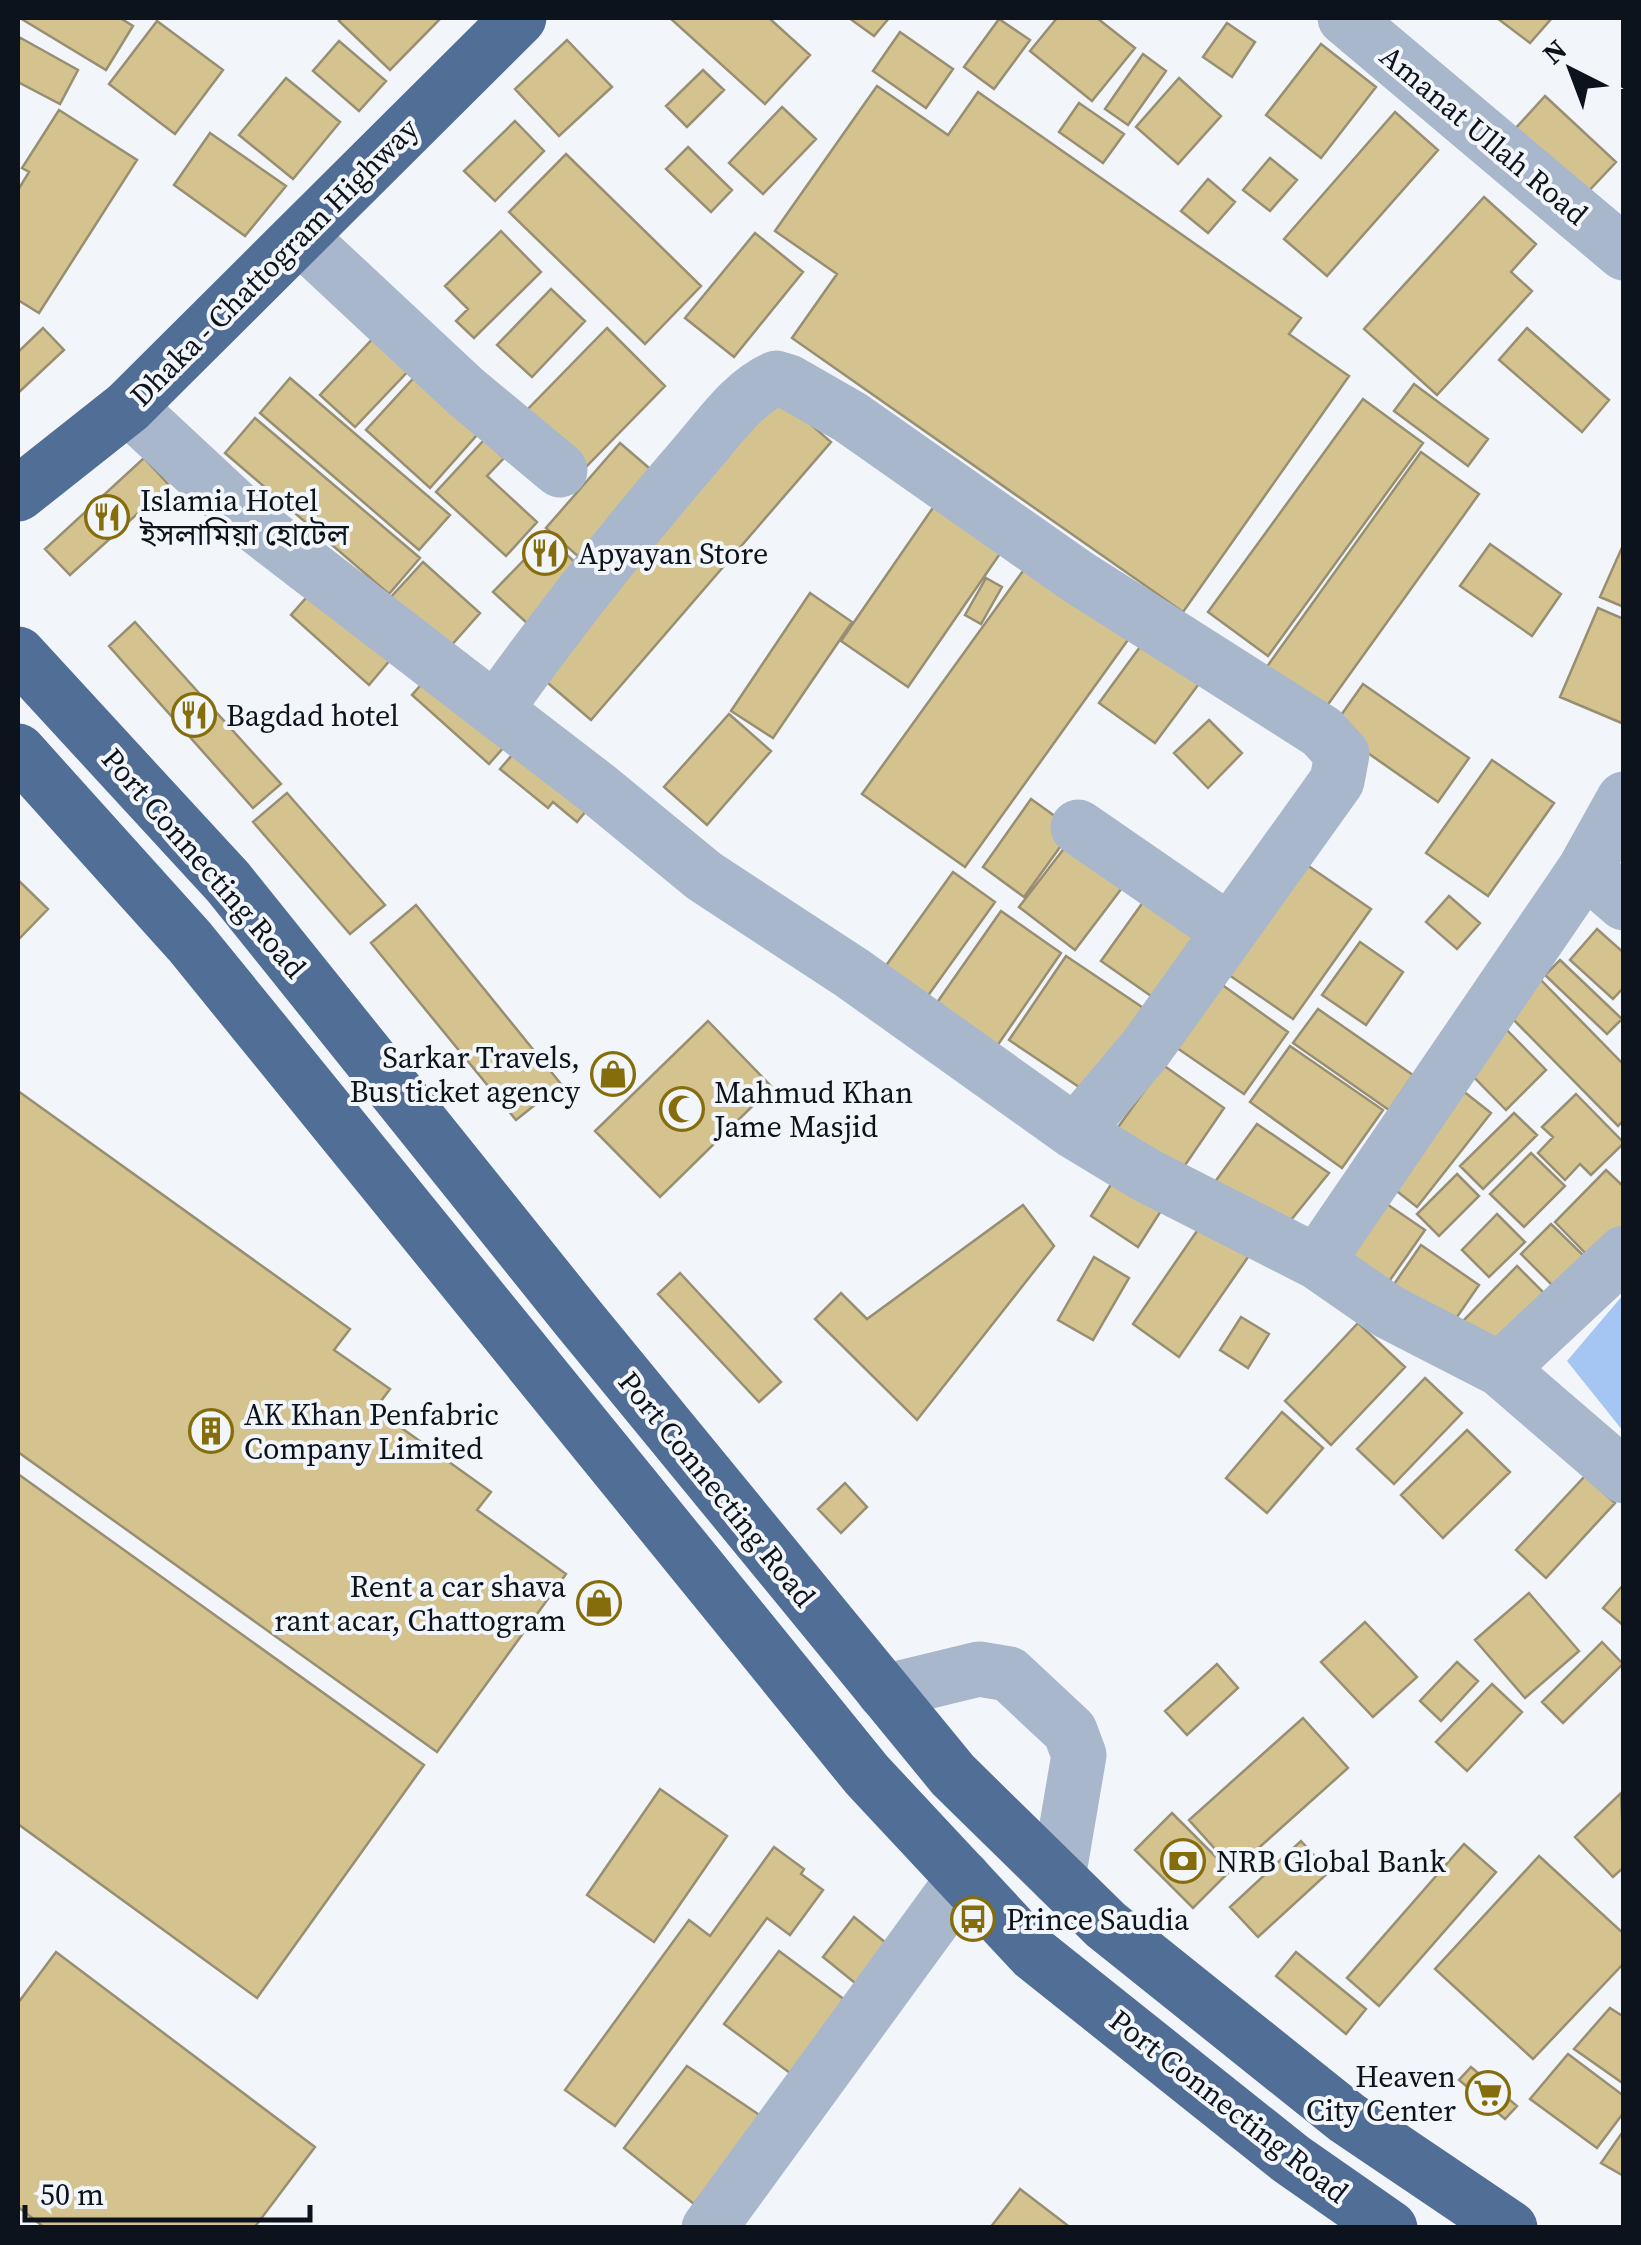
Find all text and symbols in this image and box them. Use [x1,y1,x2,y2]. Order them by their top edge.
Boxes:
north arrow [1521,20,1621,120]
text: N [1534,30,1575,72]
street label: Amanat Ullah Road [1371,36,1597,234]
street label: Dhaka - Chattogram Highway [121,108,428,415]
place label: Islamia Hotel ইসলামিয়া হোটেল [139,480,350,555]
restaurant icon: Islamia Hotel ইসলামিয়া হোটেল [84,494,130,540]
restaurant icon: Apyayan Store [522,530,568,576]
place label: Apyayan Store [578,533,768,574]
restaurant icon: Bagdad hotel [171,692,217,738]
place label: Bagdad hotel [226,695,399,736]
street label: Port Connecting Road [93,739,315,987]
place label: Sarkar Travels, Bus ticket agency [350,1037,581,1112]
shop icon: Sarkar Travels, Bus ticket agency [590,1051,636,1097]
place label: Mahmud Khan Jame Masjid [713,1072,913,1147]
mosque icon: Mahmud Khan Jame Masjid [659,1086,705,1132]
street label: Port Connecting Road [609,1362,825,1616]
place label: AK Khan Penfabric Company Limited [244,1394,499,1469]
building icon: AK Khan Penfabric Company Limited [188,1408,234,1454]
place label: Rent a car shava rant acar, Chattogram [274,1566,567,1641]
shop icon: Rent a car shava rant acar, Chattogram [576,1580,622,1626]
bank icon: NRB Global Bank [1160,1838,1206,1884]
place label: NRB Global Bank [1216,1841,1446,1882]
bus stop icon: Prince Saudia [950,1896,996,1942]
place label: Prince Saudia [1006,1899,1190,1940]
street label: Port Connecting Road [1101,2000,1357,2212]
place label: Heaven City Center [1306,2056,1456,2131]
supermarket icon: Heaven City Center [1465,2070,1511,2116]
scale bar [25,2160,310,2222]
text: 50 m [40,2174,104,2215]

